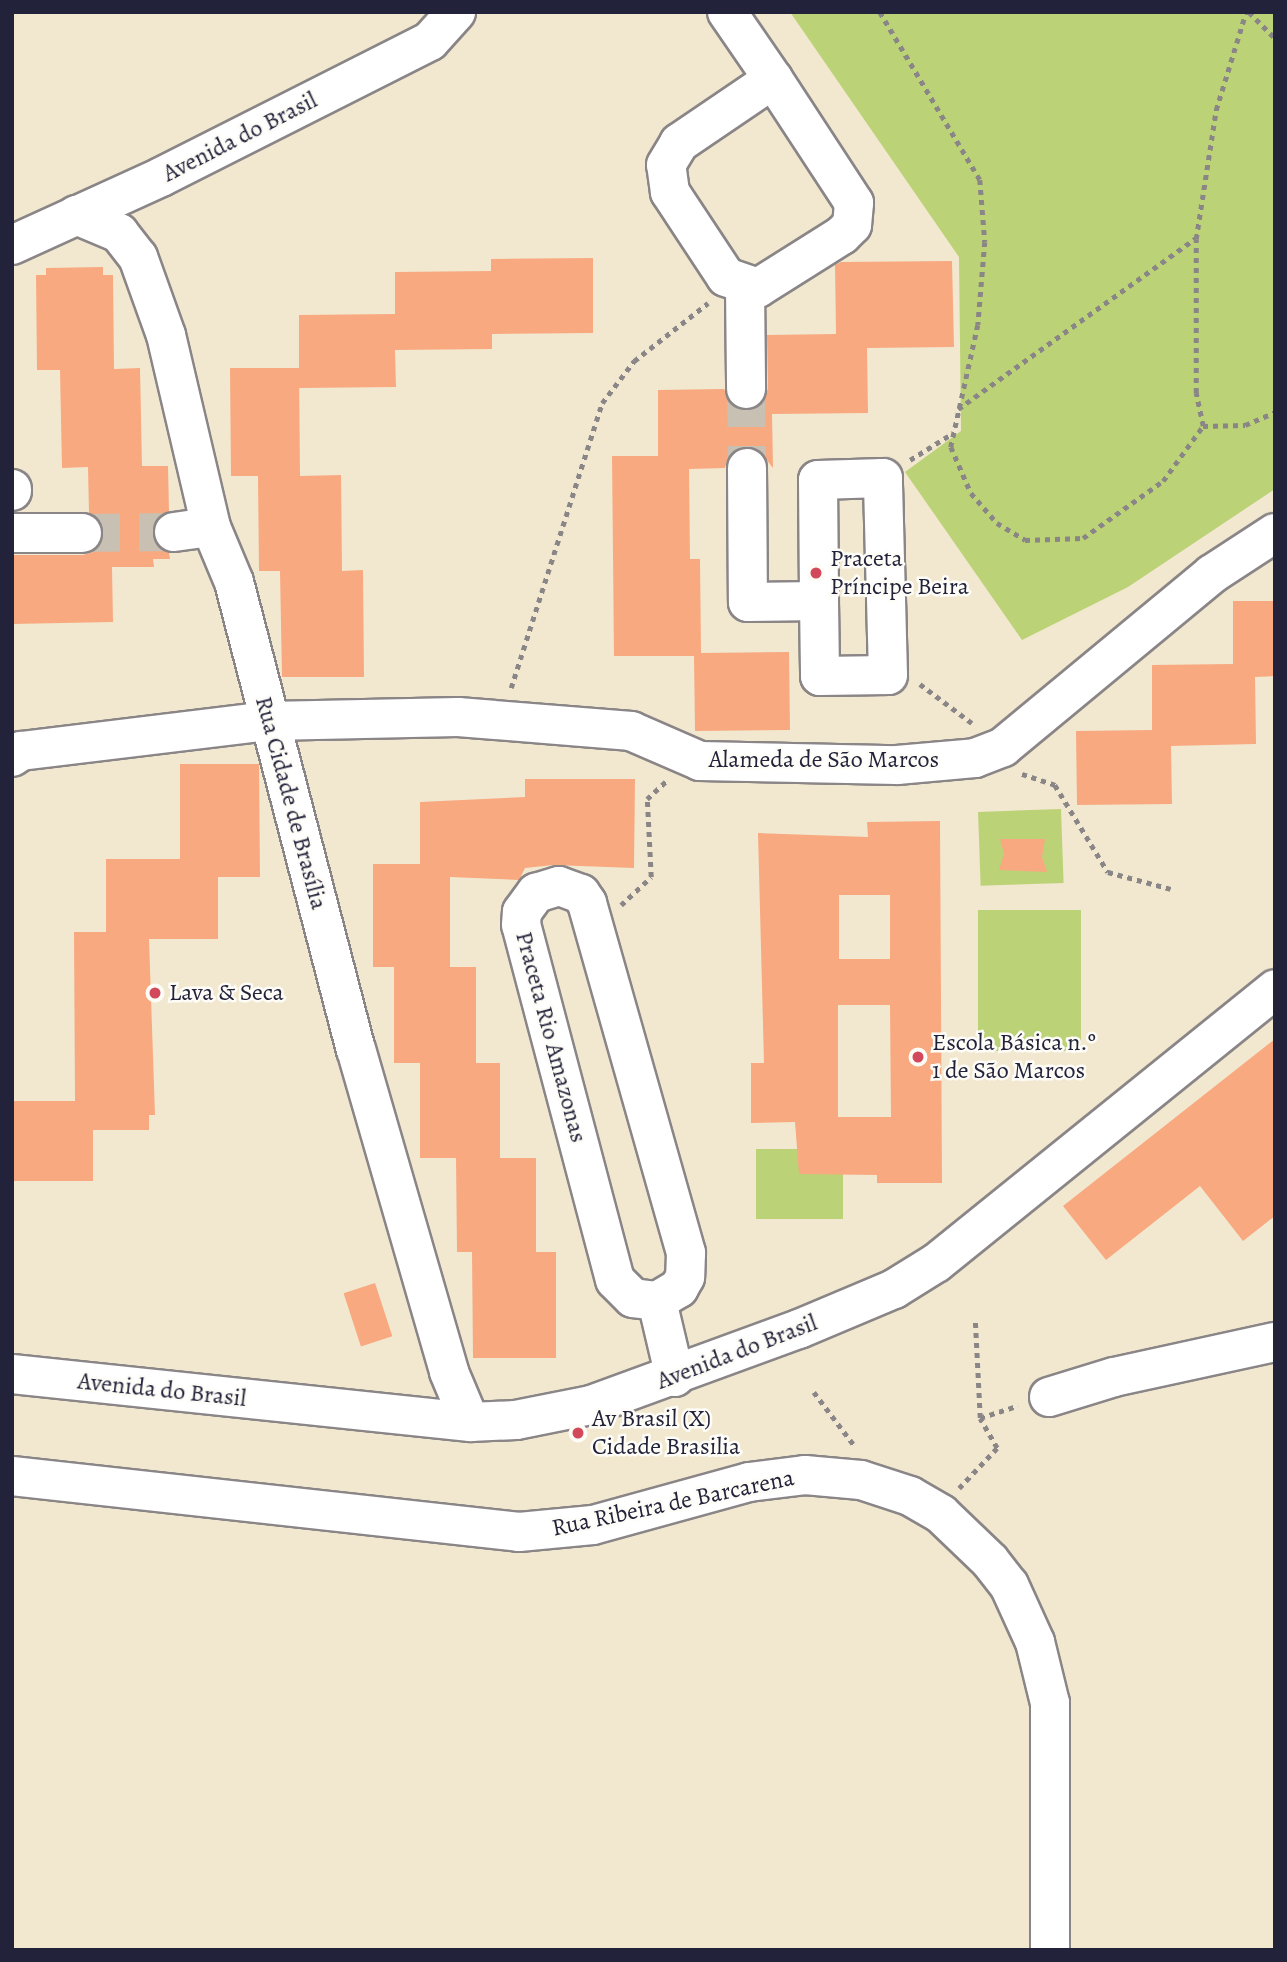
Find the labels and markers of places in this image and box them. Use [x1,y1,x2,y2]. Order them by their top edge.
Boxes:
place label: Praceta Príncipe Beira [830,545,969,601]
marker: Praceta Príncipe Beira [808,565,824,581]
place label: Lava & Seca [169,979,284,1007]
marker: Lava & Seca [147,985,163,1001]
place label: Escola Básica n.º 1 de São Marcos [932,1029,1096,1085]
marker: Escola Básica n.º 1 de São Marcos [910,1049,926,1065]
place label: Av Brasil (X) Cidade Brasilia [592,1405,740,1461]
marker: Av Brasil (X) Cidade Brasilia [570,1425,586,1441]

